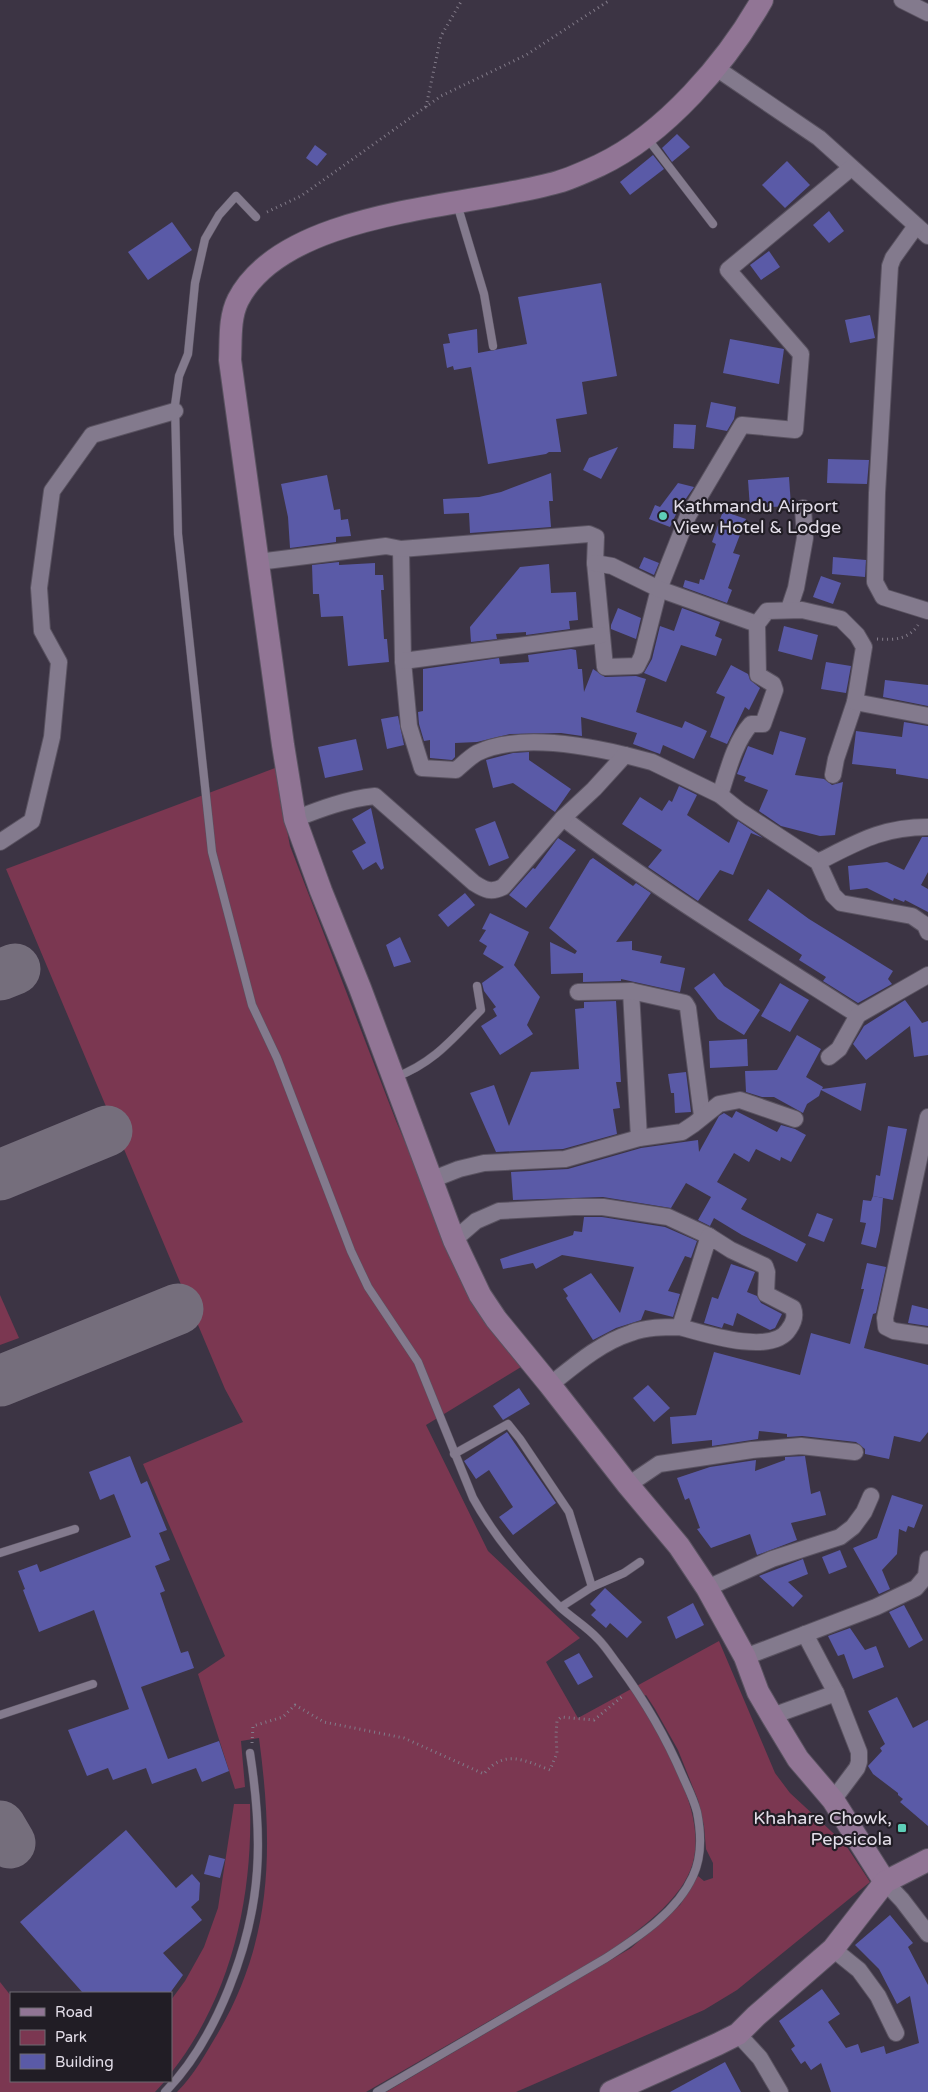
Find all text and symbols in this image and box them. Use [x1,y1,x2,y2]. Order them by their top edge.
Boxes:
place label: Kathmandu Airport View Hotel & Lodge [673,495,841,538]
marker: Kathmandu Airport View Hotel & Lodge [657,510,669,522]
place label: Khahare Chowk, Pepsicola [753,1807,892,1850]
marker: Khahare Chowk, Pepsicola [896,1822,908,1834]
legend [10,1992,172,2082]
text: Road [55,2003,93,2021]
text: Park [55,2028,87,2046]
text: Building [55,2053,114,2071]

